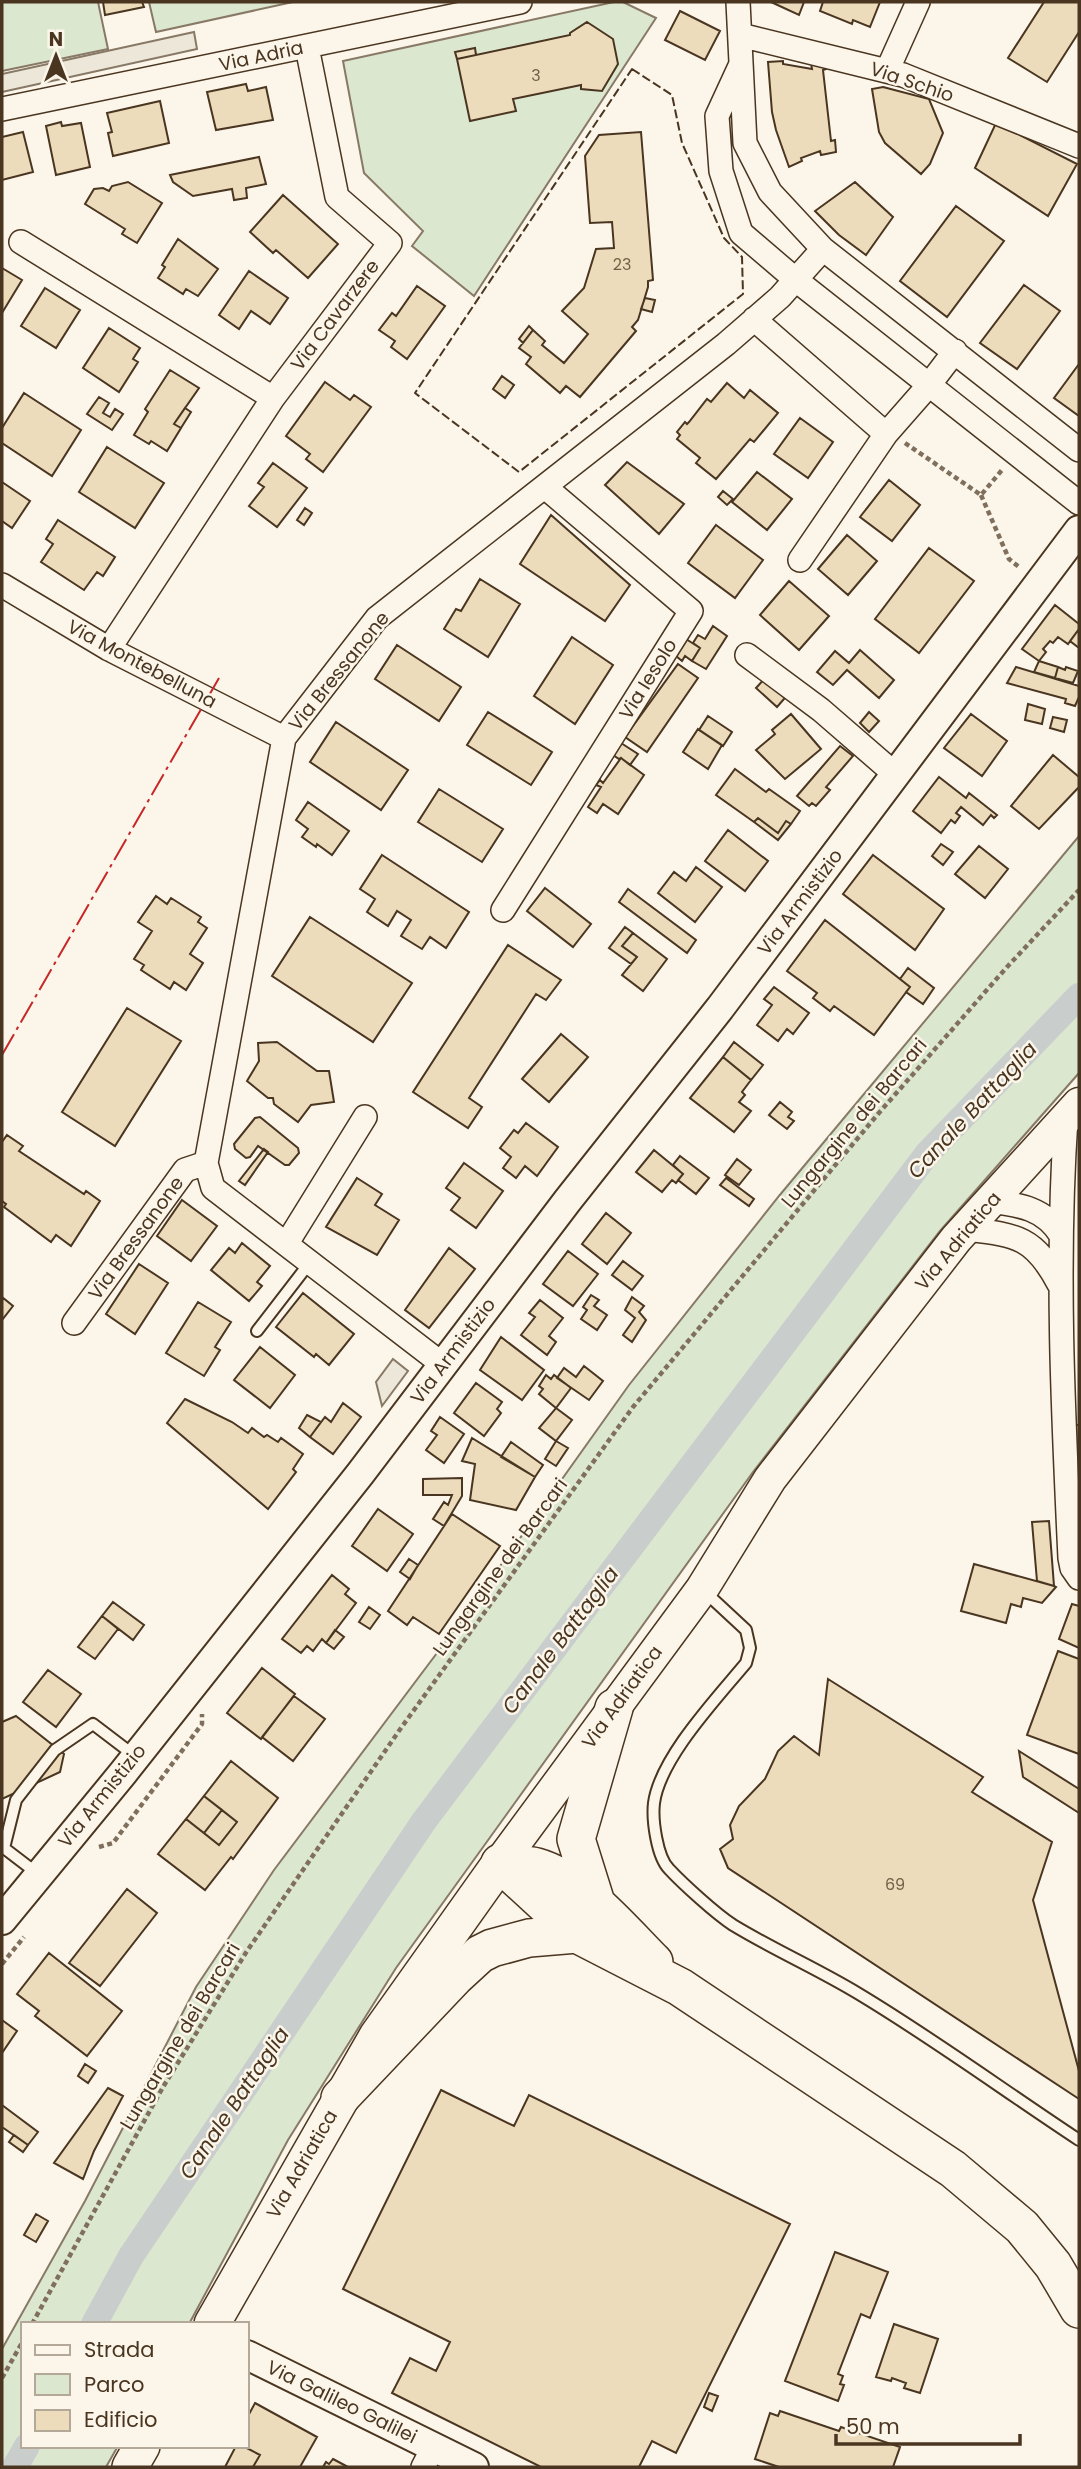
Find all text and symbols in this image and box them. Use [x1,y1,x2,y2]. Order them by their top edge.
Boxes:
north arrow [21,21,91,91]
text: N [49,26,63,53]
street label: Via Adria [216,34,306,78]
street label: Via Schio [866,55,958,109]
house number: 3 [531,64,541,87]
house number: 23 [613,253,631,276]
street label: Via Cavarzere [284,254,386,376]
street label: Via Bressanone [282,605,396,737]
street label: Via Montebelluna [62,613,222,715]
street label: Via Iesolo [612,633,684,725]
street label: Via Armistizio [751,843,849,961]
street label: Lungargine dei Barcari [775,1032,933,1214]
water label: Canale Battaglia [901,1035,1043,1185]
street label: Via Bressanone [82,1171,190,1305]
street label: Via Adriatica [909,1186,1007,1296]
street label: Via Armistizio [404,1292,502,1410]
street label: Lungargine dei Barcari [426,1473,574,1661]
water label: Canale Battaglia [495,1560,625,1720]
street label: Via Adriatica [575,1640,669,1754]
street label: Via Armistizio [52,1738,152,1854]
house number: 69 [885,1873,905,1896]
street label: Lungargine dei Barcari [113,1937,247,2135]
water label: Canale Battaglia [172,2021,296,2185]
street label: Via Adriatica [260,2105,344,2223]
legend [21,2322,248,2448]
text: Strada [84,2335,154,2364]
street label: Via Galileo Galilei [262,2354,422,2450]
text: Parco [84,2370,144,2399]
scale bar [836,2402,1020,2446]
text: Edificio [84,2405,158,2434]
text: 50 m [846,2412,900,2441]

